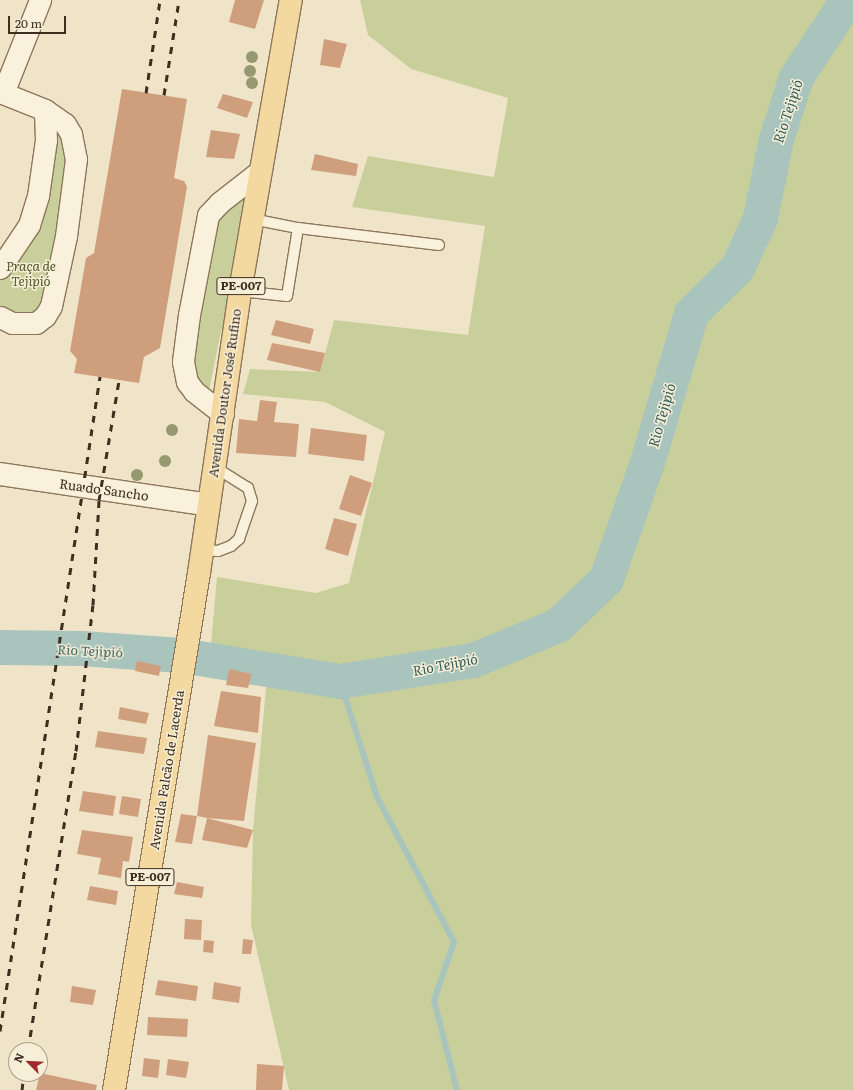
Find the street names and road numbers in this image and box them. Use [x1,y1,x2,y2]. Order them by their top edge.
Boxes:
road number: PE-007 [216,276,266,296]
street label: Avenida Doutor José Rufino [205,308,245,478]
street label: Rua do Sancho [58,476,150,504]
street label: Avenida Falcão de Lacerda [147,689,187,851]
road number: PE-007 [125,867,175,887]

